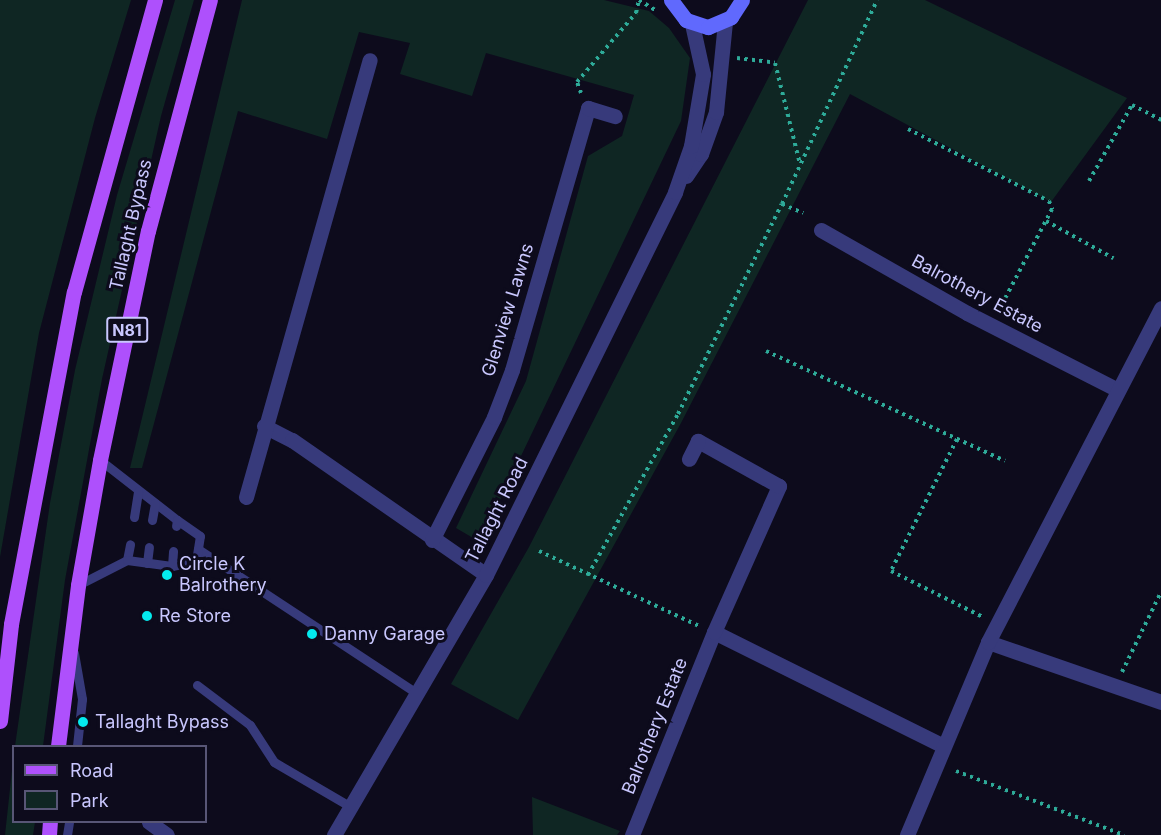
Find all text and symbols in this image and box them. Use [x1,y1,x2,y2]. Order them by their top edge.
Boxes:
street label: Tallaght Bypass [105,157,157,293]
street label: Glenview Lawns [477,241,539,379]
street label: Balrothery Estate [908,250,1046,338]
road number: N81 [106,317,148,343]
street label: Tallaght Road [461,454,533,566]
place label: Circle K Balrothery [179,554,267,596]
marker: Circle K Balrothery [160,568,174,582]
place label: Re Store [159,605,231,627]
marker: Re Store [140,609,154,623]
place label: Danny Garage [324,623,445,645]
marker: Danny Garage [305,627,319,641]
street label: Balrothery Estate [618,655,692,797]
place label: Tallaght Bypass [95,711,229,733]
marker: Tallaght Bypass [76,715,90,729]
legend [12,745,207,823]
text: Road [70,760,113,781]
text: Park [70,790,109,811]

